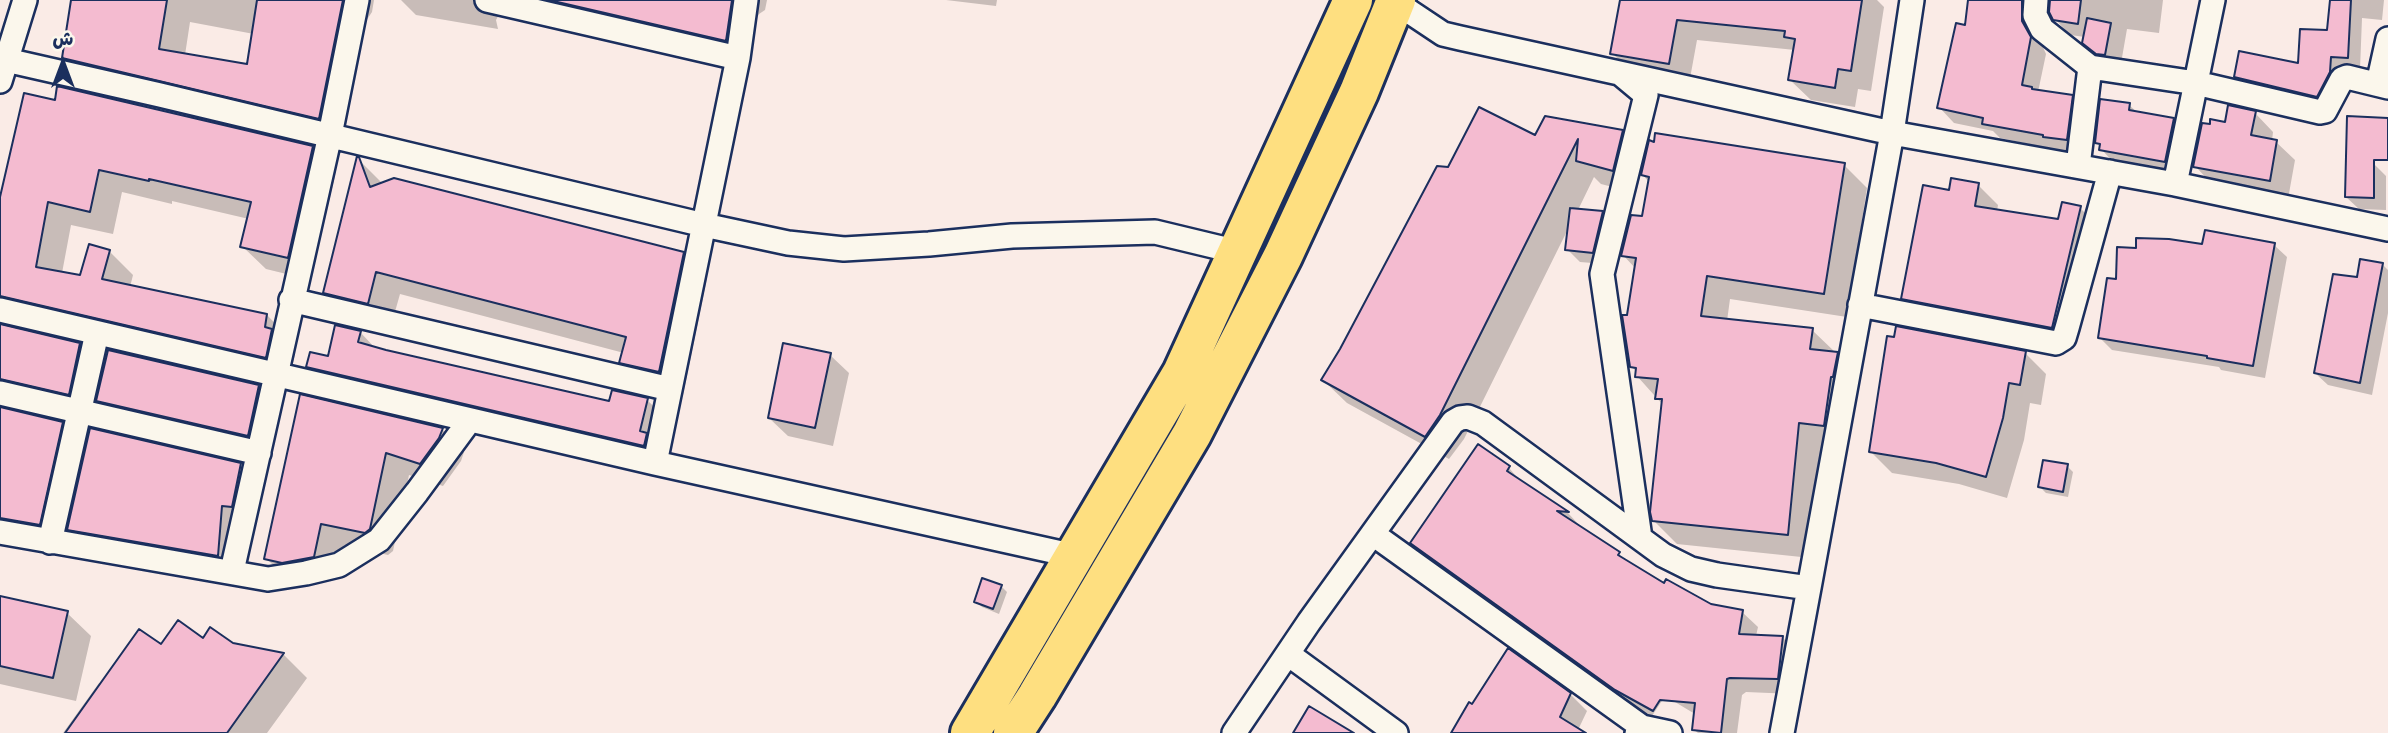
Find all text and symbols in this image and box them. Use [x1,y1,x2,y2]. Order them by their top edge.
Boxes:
north arrow [28,28,98,98]
text: ش [53,30,73,53]

